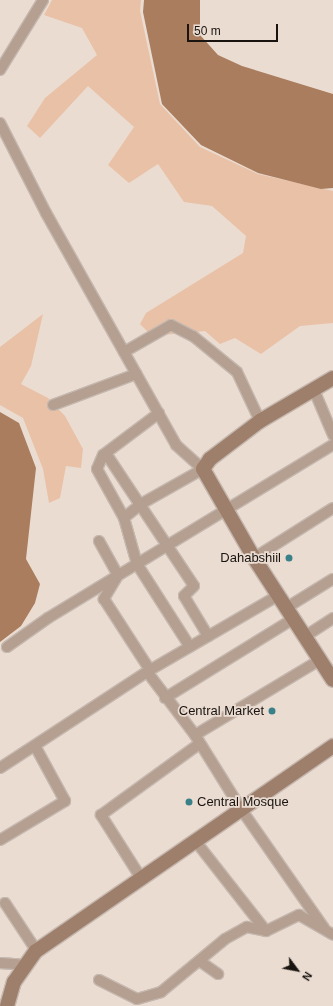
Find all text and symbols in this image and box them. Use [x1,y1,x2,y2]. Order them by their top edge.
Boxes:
scale bar [189,16,280,42]
text: 50 m [194,24,221,38]
place label: Dahabshiil [220,550,281,566]
marker: Dahabshiil [284,553,294,563]
place label: Central Market [179,703,264,719]
marker: Central Market [267,706,277,716]
place label: Central Mosque [197,794,289,810]
marker: Central Mosque [184,797,194,807]
north arrow [277,950,317,990]
text: N [300,970,314,983]

